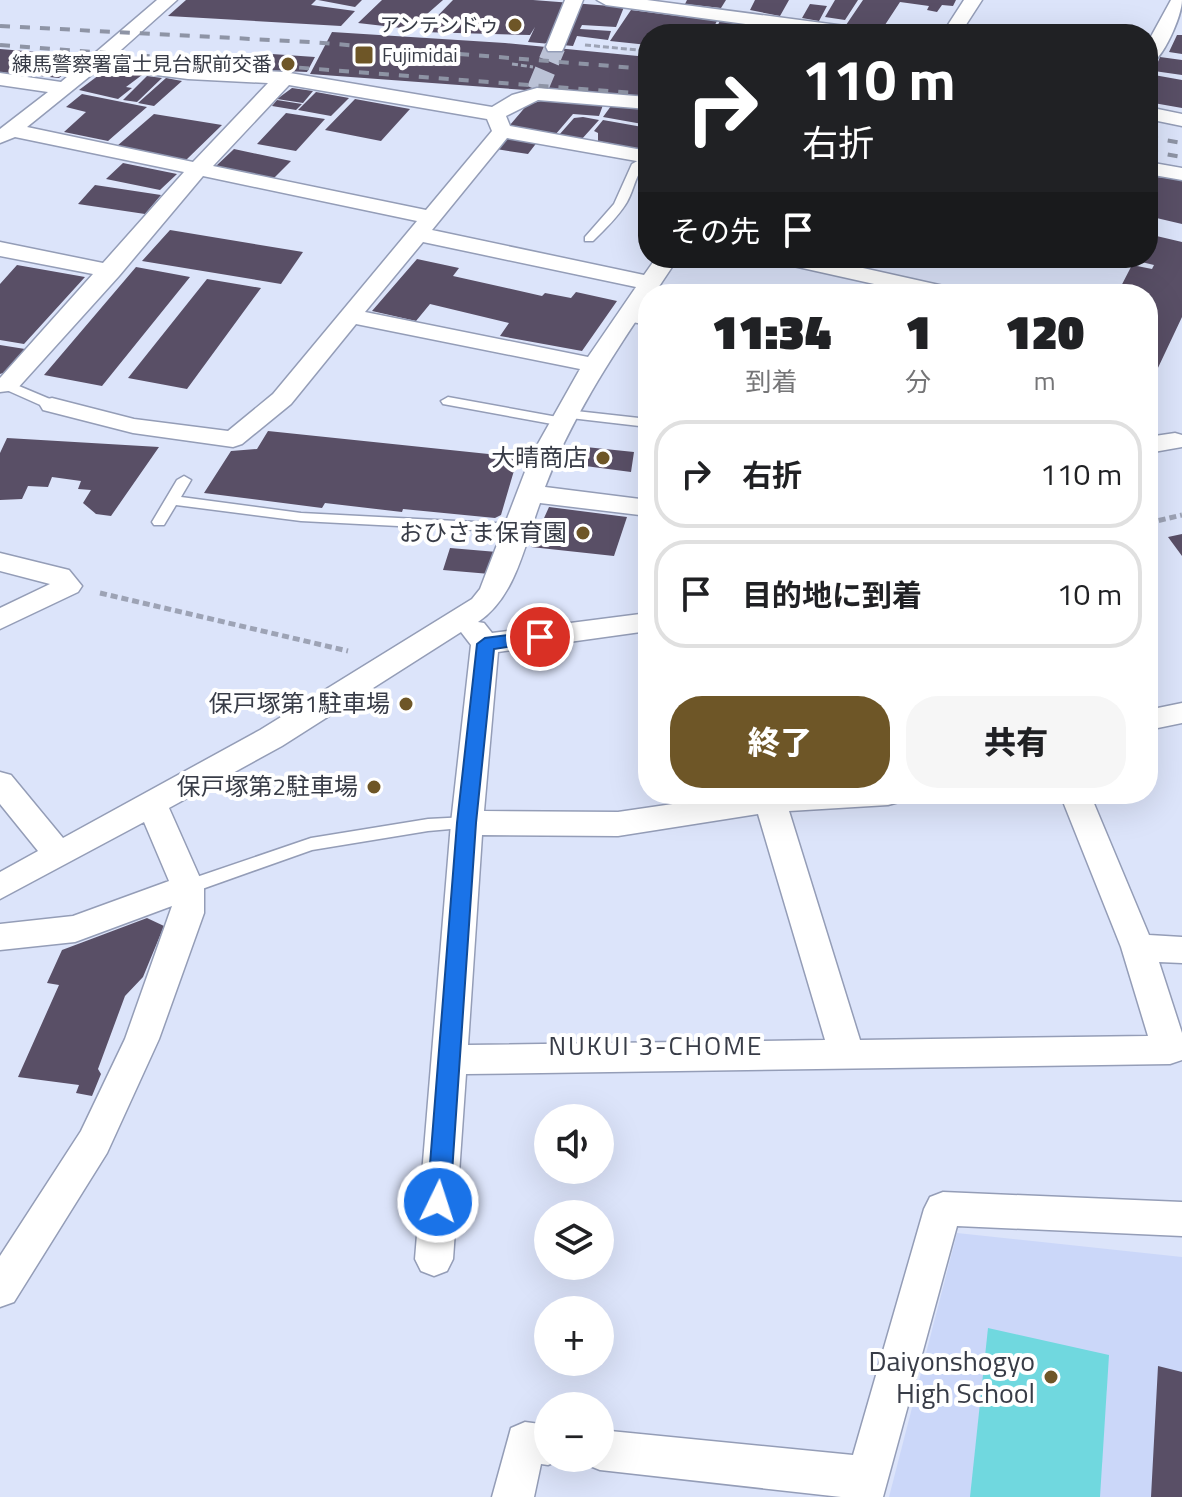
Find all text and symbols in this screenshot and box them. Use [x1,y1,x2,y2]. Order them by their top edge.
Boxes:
place label: アンテンドゥ [380,9,499,40]
marker: アンテンドゥ [506,16,524,34]
text: 110 m [802,37,955,122]
place label: Fujimidai [382,39,458,70]
marker: Fujimidai [353,44,375,66]
place label: 練馬警察署富士見台駅前交番 [12,48,272,79]
marker: 練馬警察署富士見台駅前交番 [279,55,297,73]
icon: right [670,56,774,160]
text: 右折 [802,115,874,170]
text: その先 [670,208,760,254]
icon: arrive [776,208,820,252]
text: 11:34 [712,295,831,368]
text: 1 [905,295,931,368]
text: 120 [1005,295,1084,368]
text: m [1034,361,1056,400]
text: 到着 [745,362,797,401]
text: 分 [905,362,931,401]
place label: 大晴商店 [491,439,587,475]
marker: 大晴商店 [594,449,612,467]
text: 110 m [1040,451,1122,497]
icon: right [674,452,718,496]
text: 右折 [742,452,802,498]
place label: おひさま保育園 [399,514,567,550]
marker: おひさま保育園 [574,524,592,542]
text: 10 m [1057,571,1122,617]
icon: arrive [674,572,718,616]
text: 目的地に到着 [742,572,922,618]
pin [506,603,574,671]
icon: arrive [518,615,562,659]
place label: 保戸塚第1駐車場 [209,685,390,721]
marker: 保戸塚第1駐車場 [397,695,415,713]
button: 終了 [670,696,890,788]
button: 共有 [906,696,1126,788]
place label: 保戸塚第2駐車場 [177,768,358,804]
marker: 保戸塚第2駐車場 [365,778,383,796]
district label: NUKUI 3-CHOME [549,1026,764,1065]
map controls [534,1104,614,1472]
button: sound [534,1104,614,1184]
position arrow [396,1160,480,1244]
button: layers [534,1200,614,1280]
button: + [534,1296,614,1376]
place label: Daiyonshogyo High School [868,1339,1035,1414]
marker: Daiyonshogyo High School [1042,1368,1060,1386]
button: − [534,1392,614,1472]

